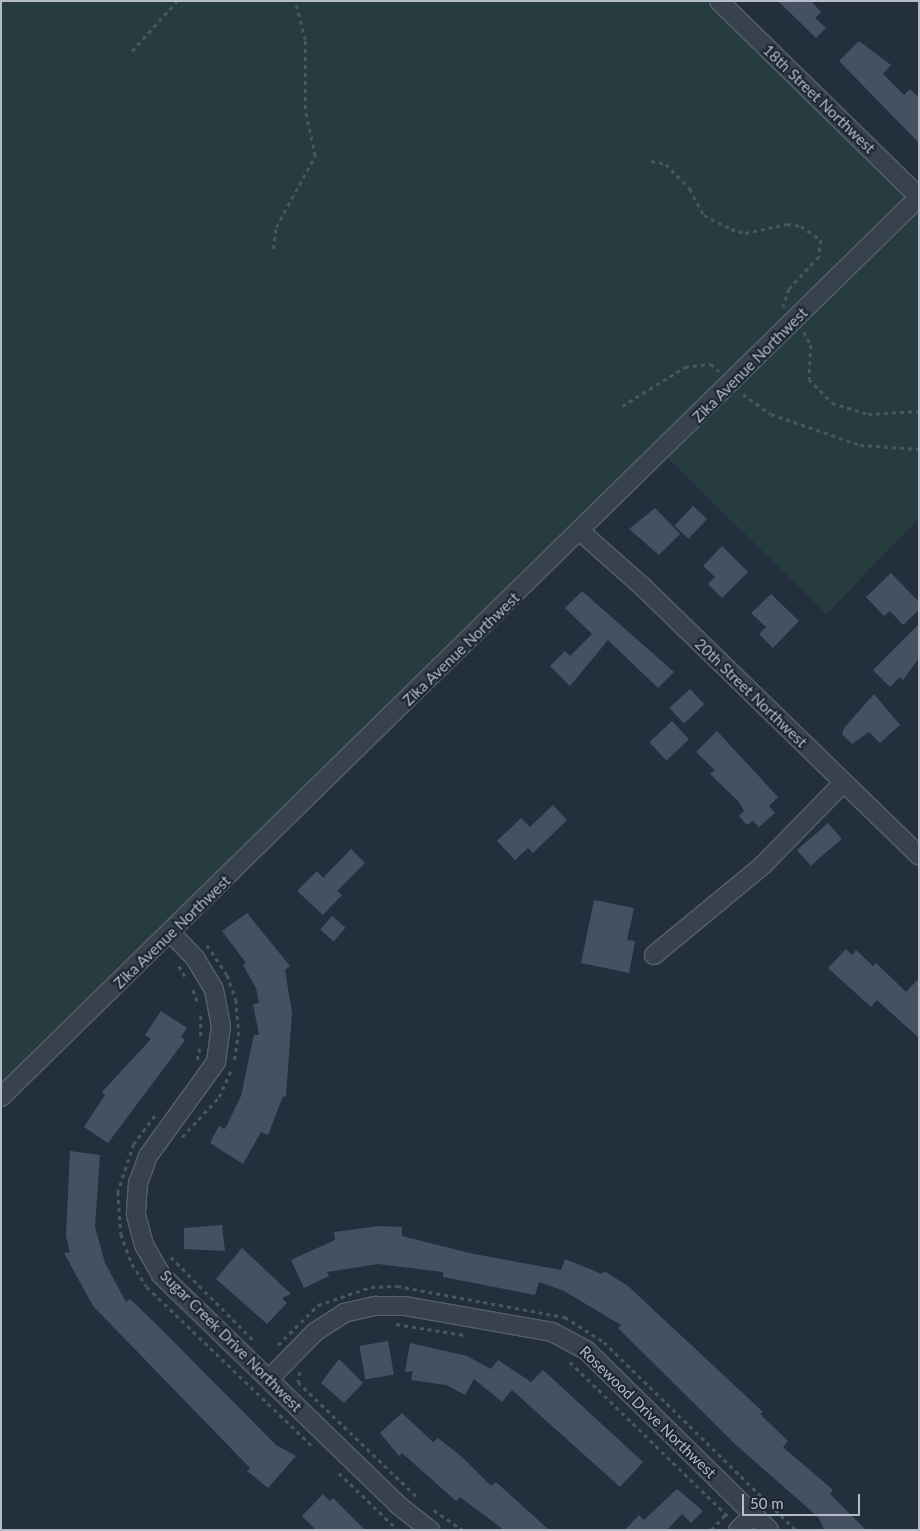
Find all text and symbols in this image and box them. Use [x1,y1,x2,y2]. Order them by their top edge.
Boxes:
street label: 18th Street Northwest [759,41,879,157]
street label: Zika Avenue Northwest [689,304,811,426]
street label: Zika Avenue Northwest [399,589,523,709]
street label: 20th Street Northwest [691,635,811,751]
street label: Zika Avenue Northwest [110,872,234,992]
street label: Sugar Creek Drive Northwest [156,1266,306,1416]
street label: Rosewood Drive Northwest [576,1342,720,1482]
scale bar [745,1484,862,1516]
text: 50 m [750,1494,784,1512]

